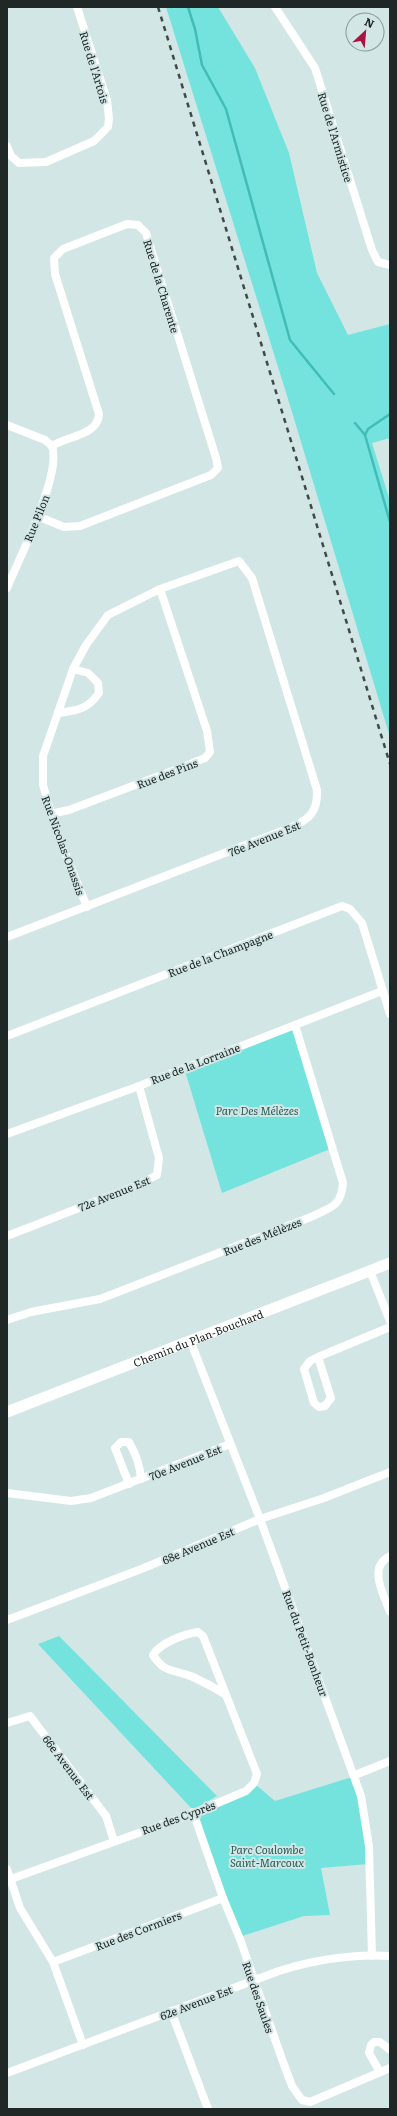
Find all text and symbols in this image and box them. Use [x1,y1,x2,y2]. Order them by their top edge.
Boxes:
north arrow [345,12,385,52]
text: N [362,13,377,31]
street label: Rue de l'Artois [76,29,114,105]
street label: Rue de l'Armistice [315,90,357,184]
street label: Rue de la Charente [140,237,184,335]
street label: Rue Pilon [19,492,53,544]
street label: Rue des Pins [134,754,200,792]
street label: Rue Nicolas-Onassis [39,793,89,897]
street label: 76e Avenue Est [226,816,303,860]
street label: Rue de la Champagne [165,925,275,980]
street label: Rue de la Lorraine [148,1038,242,1087]
park label: Parc Des Mélèzes [215,1102,299,1118]
street label: 72e Avenue Est [76,1171,153,1215]
street label: Rue des Mélèzes [220,1213,304,1259]
street label: Chemin du Plan-Bouchard [131,1305,266,1370]
street label: 70e Avenue Est [146,1440,224,1484]
street label: 68e Avenue Est [159,1522,237,1567]
street label: Rue du Petit-Bonheur [279,1587,333,1699]
street label: 66e Avenue Est [39,1731,99,1803]
street label: Rue des Cyprès [139,1796,217,1838]
park label: Parc Coulombe Saint-Marcoux [230,1841,304,1870]
street label: Rue des Cormiers [93,1906,183,1954]
street label: Rue des Saules [239,1959,279,2035]
street label: 62e Avenue Est [157,1981,235,2023]

